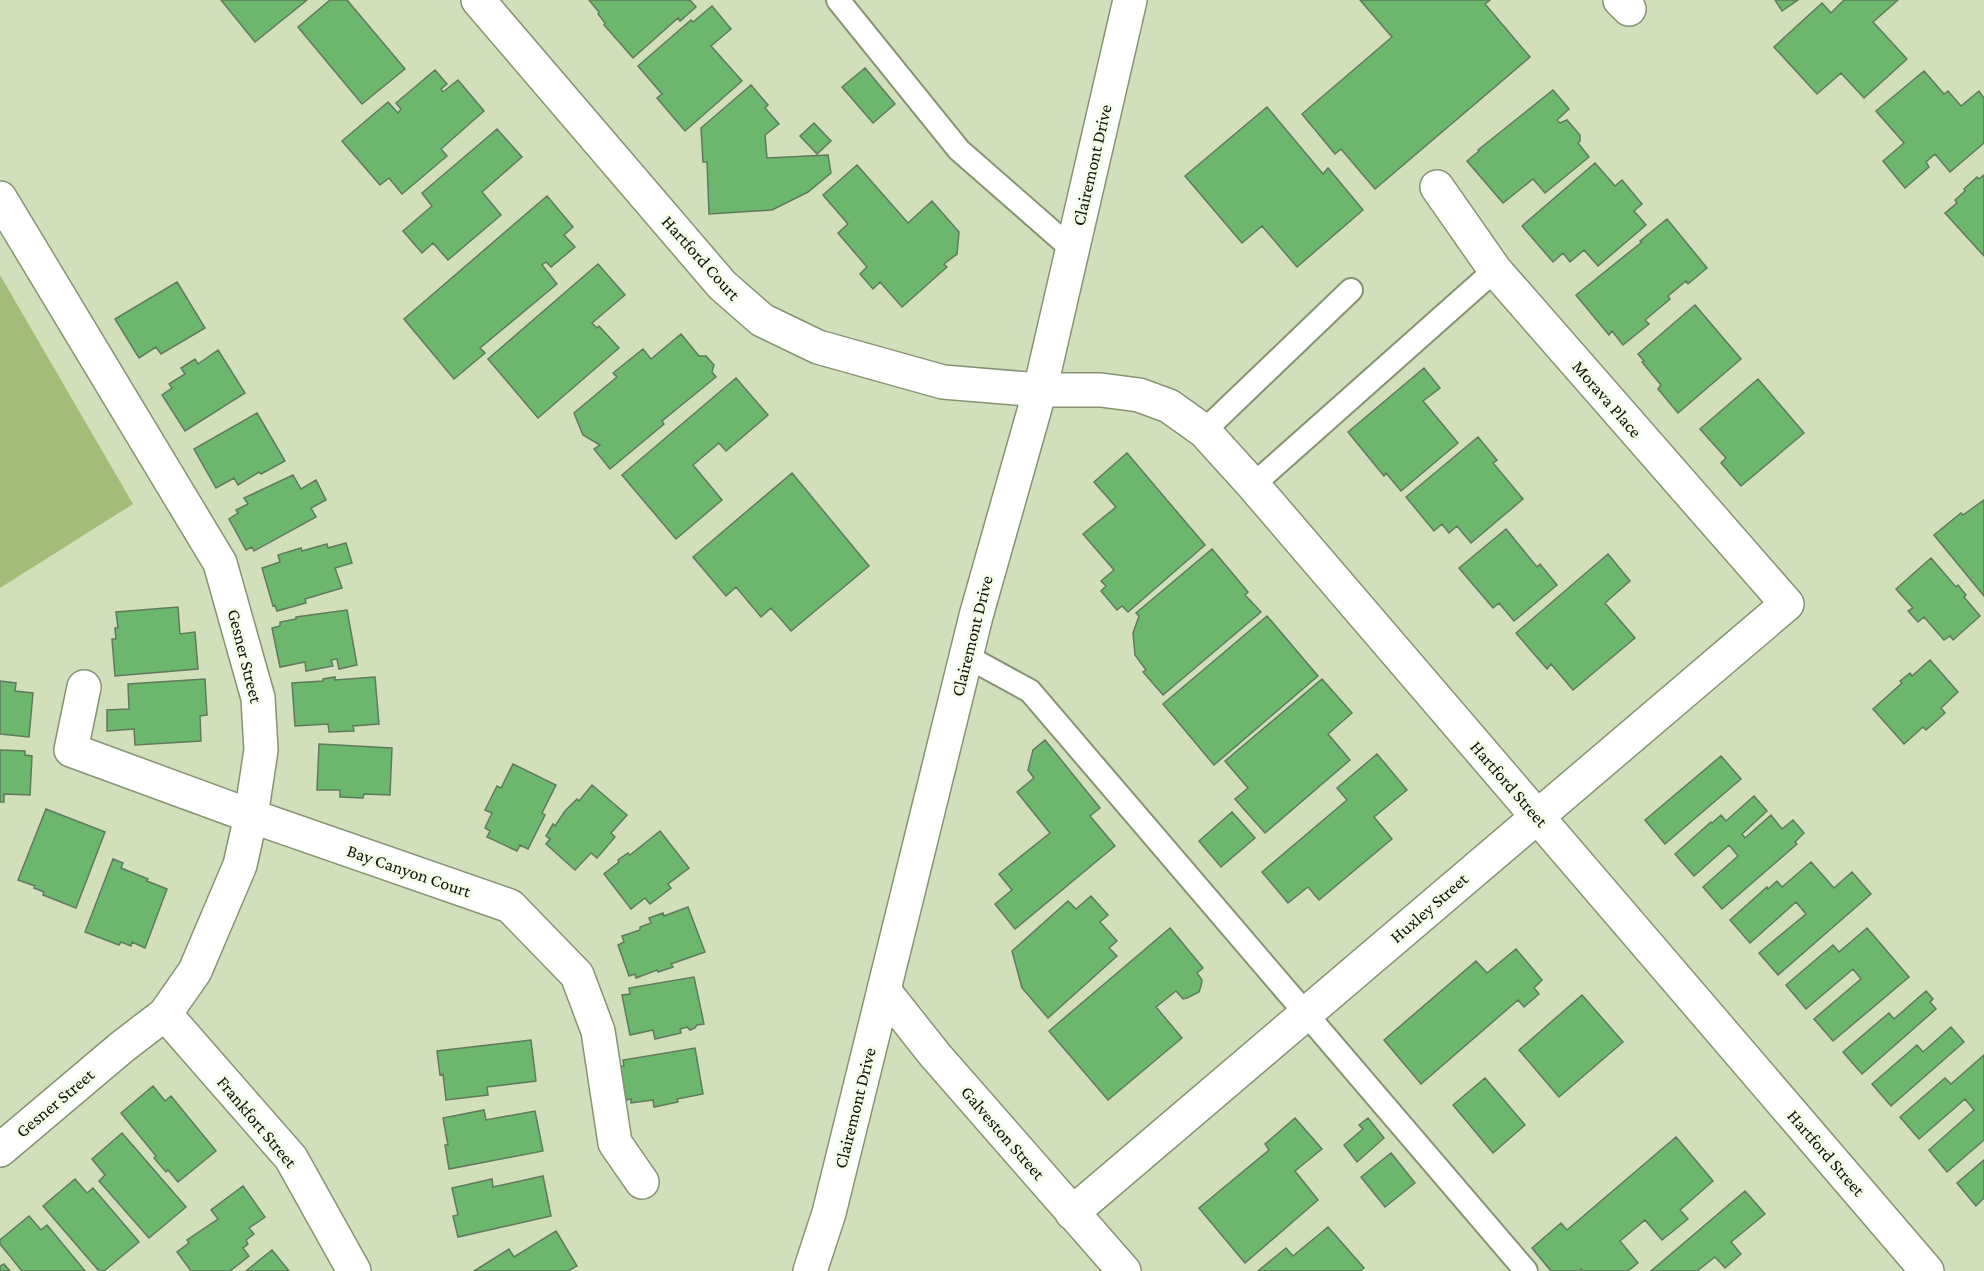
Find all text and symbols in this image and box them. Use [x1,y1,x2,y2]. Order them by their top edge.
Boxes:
street label: Clairemont Drive [1068,102,1116,228]
street label: Hartford Court [658,212,745,305]
street label: Morava Place [1568,356,1646,442]
street label: Clairemont Drive [947,573,997,699]
street label: Gesner Street [224,607,267,706]
street label: Hartford Street [1466,737,1553,832]
street label: Bay Canyon Court [344,840,475,902]
street label: Huxley Street [1386,868,1473,947]
street label: Clairemont Drive [830,1045,880,1171]
street label: Gesner Street [12,1064,99,1141]
street label: Frankfort Street [213,1072,302,1173]
street label: Galveston Street [957,1082,1050,1185]
street label: Hartford Street [1783,1106,1870,1201]

